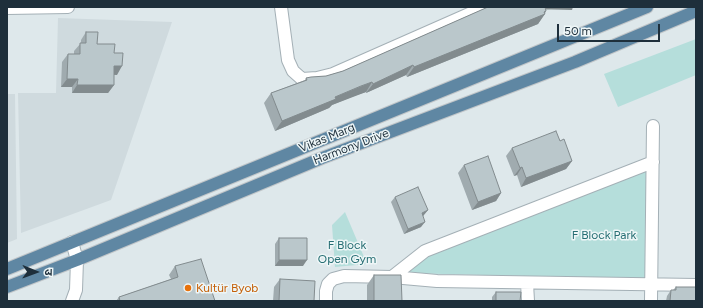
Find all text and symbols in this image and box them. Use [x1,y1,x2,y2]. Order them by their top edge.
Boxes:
scale bar [559,16,662,42]
text: 50 m [564,24,592,38]
street label: Vikas Marg [297,120,357,156]
street label: Harmony Drive [311,126,391,168]
park label: F Block Park [572,228,636,242]
park label: F Block Open Gym [318,238,376,266]
north arrow [16,252,56,292]
text: उ [42,269,55,276]
place label: Kultür Byob [196,281,258,295]
marker: Kultür Byob [183,283,193,293]

